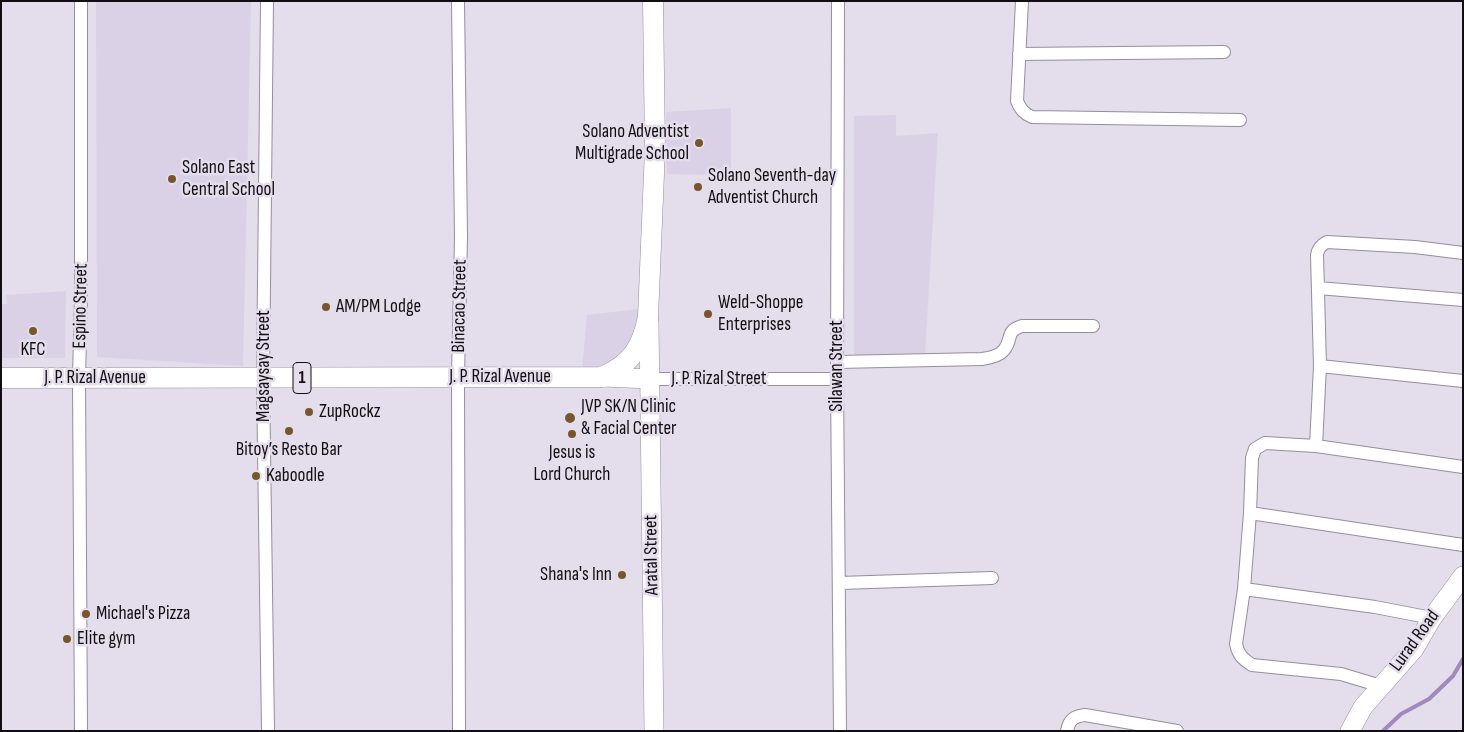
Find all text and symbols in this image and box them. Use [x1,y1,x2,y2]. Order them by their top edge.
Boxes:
place label: Solano Adventist Multigrade School [575,121,689,165]
marker: Solano Adventist Multigrade School [693,137,705,149]
place label: Solano East Central School [182,157,275,201]
place label: Solano Seventh-day Adventist Church [708,165,836,209]
marker: Solano East Central School [166,173,178,185]
marker: Solano Seventh-day Adventist Church [692,181,704,193]
street label: Binacao Street [448,259,472,353]
street label: Espino Street [69,263,93,349]
place label: Weld-Shoppe Enterprises [718,292,803,336]
place label: AM/PM Lodge [336,296,421,318]
marker: AM/PM Lodge [320,301,332,313]
marker: Weld-Shoppe Enterprises [702,308,714,320]
street label: Magsaysay Street [253,310,275,422]
street label: Silawan Street [826,320,848,412]
marker: KFC [27,325,39,337]
place label: KFC [21,339,45,361]
road number: 1 [293,362,311,393]
street label: J. P. Rizal Avenue [449,366,551,388]
street label: J. P. Rizal Avenue [44,367,146,389]
street label: J. P. Rizal Street [671,368,767,390]
place label: JVP SK/N Clinic & Facial Center [581,396,676,440]
place label: ZupRockz [319,401,381,423]
marker: ZupRockz [303,406,315,418]
marker: JVP SK/N Clinic & Facial Center [563,411,577,425]
marker: Bitoy’s Resto Bar [283,425,295,437]
marker: Jesus is Lord Church [566,428,578,440]
place label: Bitoy’s Resto Bar [236,439,342,461]
place label: Jesus is Lord Church [534,442,610,486]
place label: Kaboodle [266,465,325,487]
marker: Kaboodle [250,470,262,482]
street label: Aratal Street [640,514,664,596]
place label: Shana's Inn [540,564,612,586]
marker: Shana's Inn [616,569,628,581]
place label: Michael's Pizza [96,603,190,625]
street label: Lurad Road [1385,606,1445,676]
marker: Michael's Pizza [80,608,92,620]
place label: Elite gym [77,628,135,650]
marker: Elite gym [61,633,73,645]

